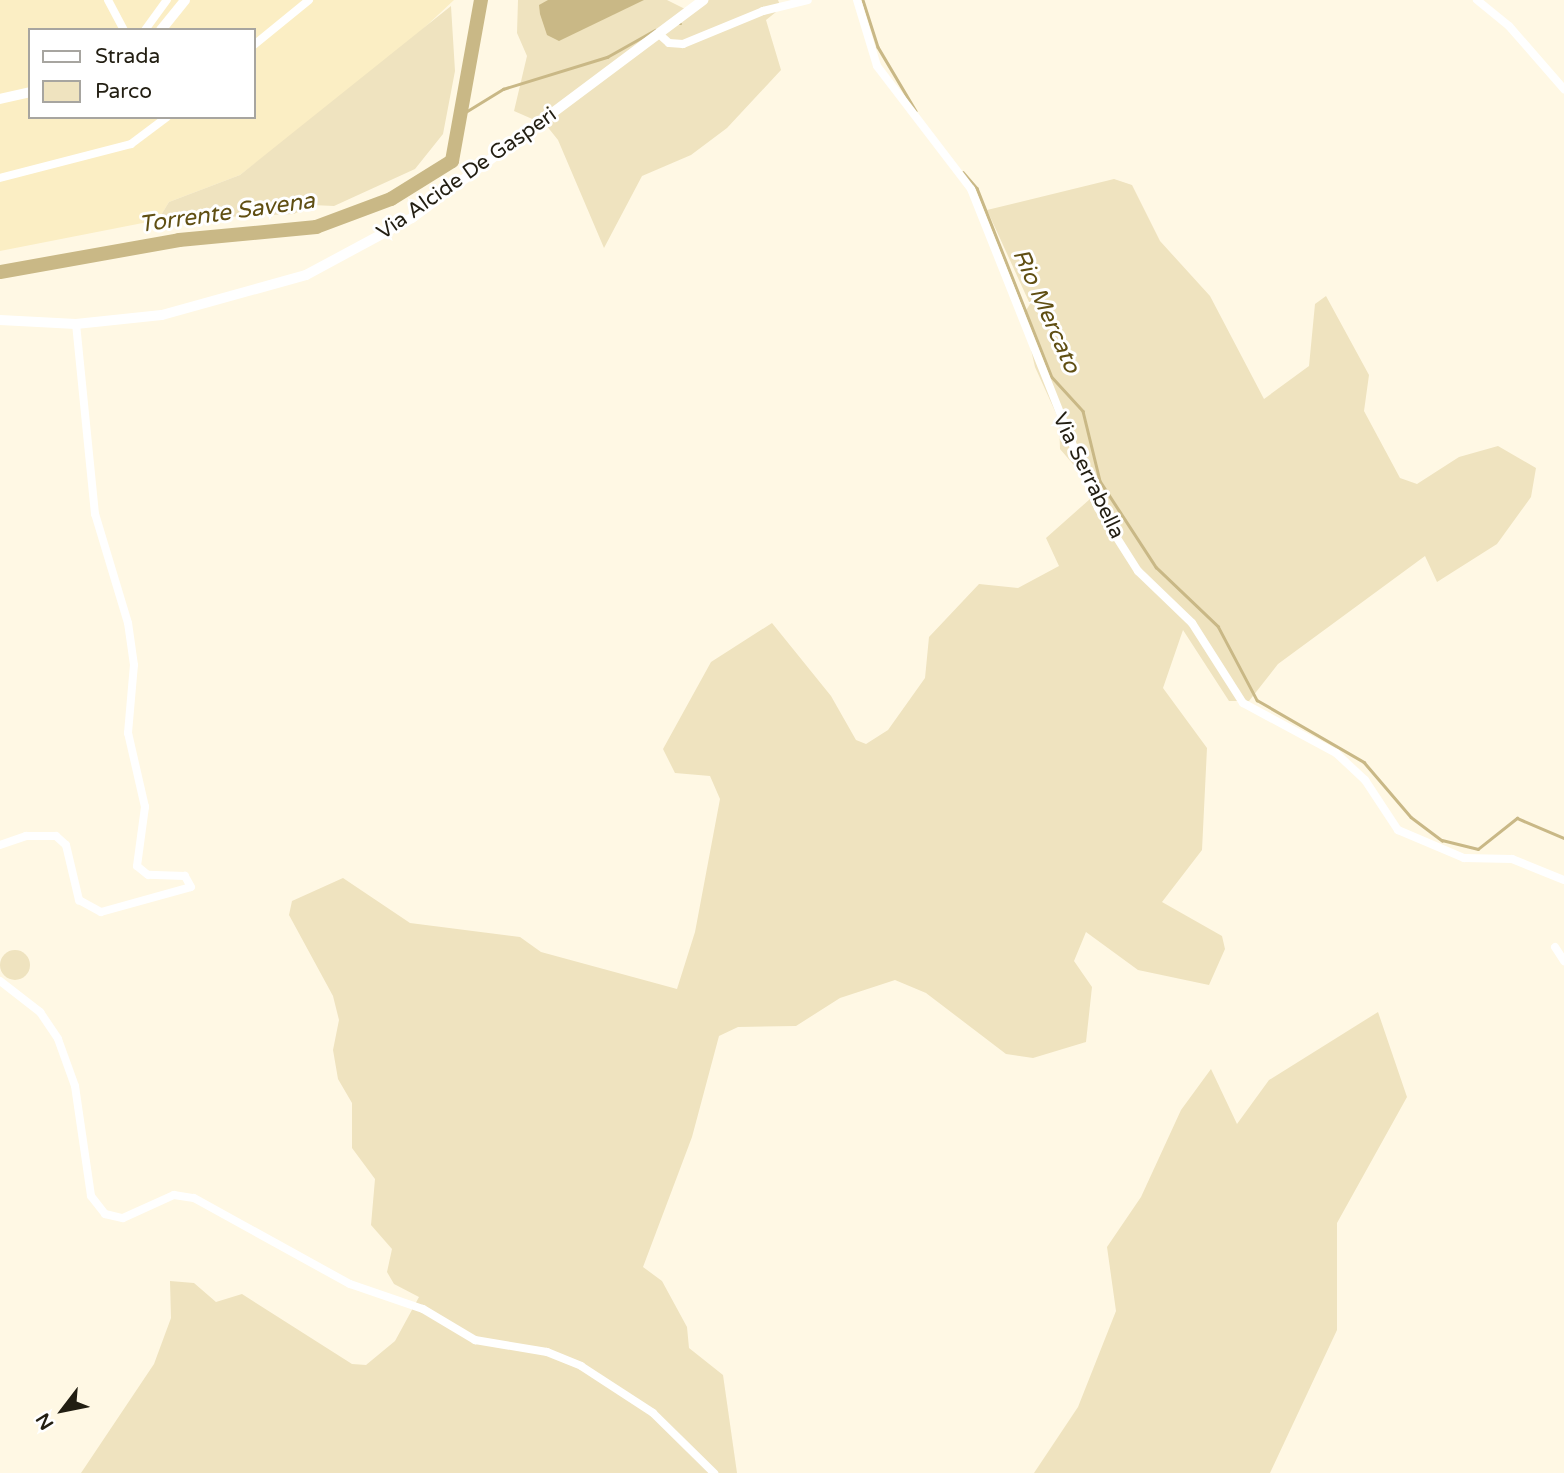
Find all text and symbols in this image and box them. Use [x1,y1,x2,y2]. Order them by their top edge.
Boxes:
legend [28,28,256,119]
text: Strada [95,44,160,69]
text: Parco [95,79,152,104]
street label: Via Alcide De Gasperi [372,102,562,246]
water label: Torrente Savena [137,187,317,239]
water label: Rio Mercato [1006,245,1086,377]
street label: Via Serrabella [1047,409,1129,543]
north arrow [28,1375,98,1445]
text: N [32,1409,59,1433]

